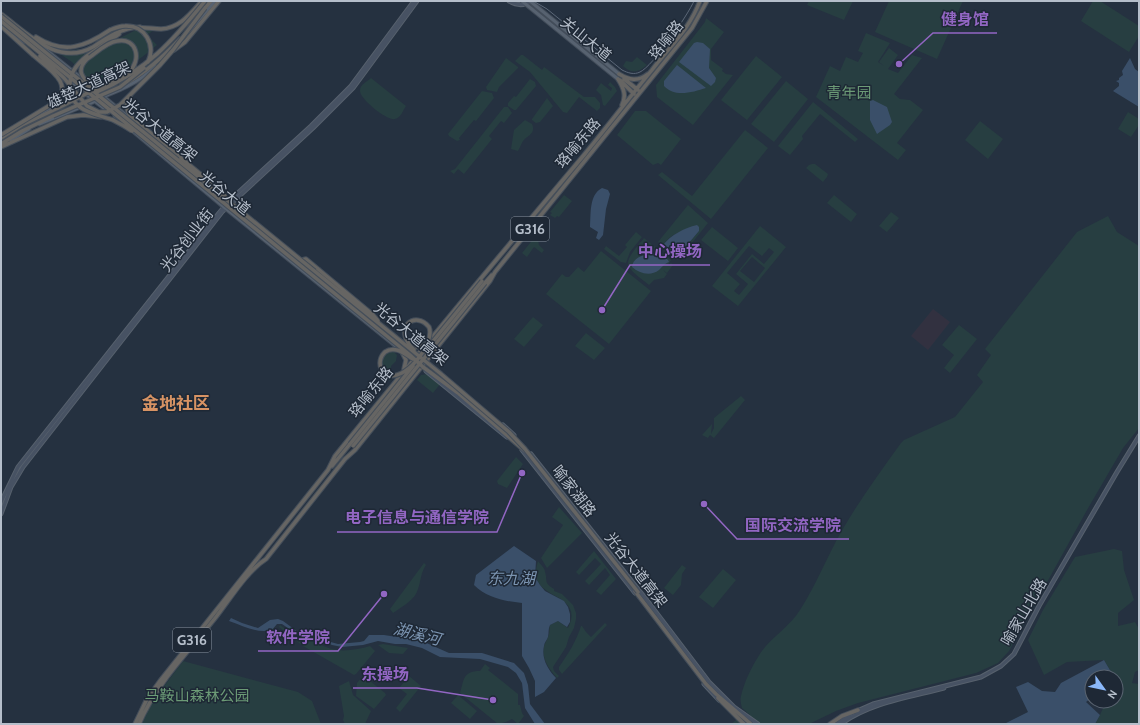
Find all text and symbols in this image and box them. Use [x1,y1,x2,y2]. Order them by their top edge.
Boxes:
callout: 健身馆 [933,5,997,33]
text: 健身馆 [941,10,989,29]
street label: 关山大道 [557,13,615,65]
street label: 珞喻路 [645,17,687,63]
street label: 雄楚大道高架 [44,58,134,112]
park label: 青年园 [826,84,872,102]
street label: 光谷大道高架 [119,95,201,165]
street label: 珞喻东路 [552,114,604,172]
street label: 光谷大道 [196,167,254,219]
street label: 光谷创业街 [157,205,217,275]
road number: G316 [511,217,549,241]
callout: 中心操场 [630,237,710,265]
text: 中心操场 [638,242,702,261]
street label: 光谷大道高架 [370,299,452,369]
street label: 珞喻东路 [345,363,397,421]
district label: 金地社区 [142,393,210,413]
street label: 喻家湖路 [548,462,600,520]
callout: 电子信息与通信学院 [337,504,497,532]
text: 电子信息与通信学院 [345,508,489,527]
callout: 国际交流学院 [737,511,849,539]
text: 国际交流学院 [745,516,841,535]
street label: 光谷大道高架 [601,529,671,611]
water label: 东九湖 [487,569,538,588]
street label: 喻家山北路 [997,575,1051,649]
water label: 湖溪河 [391,619,445,650]
callout: 软件学院 [258,623,338,651]
road number: G316 [173,628,211,652]
text: 软件学院 [266,628,330,647]
callout: 东操场 [353,660,417,688]
text: 东操场 [361,665,409,684]
north arrow [1084,669,1124,709]
park label: 马鞍山森林公园 [144,687,250,705]
text: N [1104,687,1120,702]

